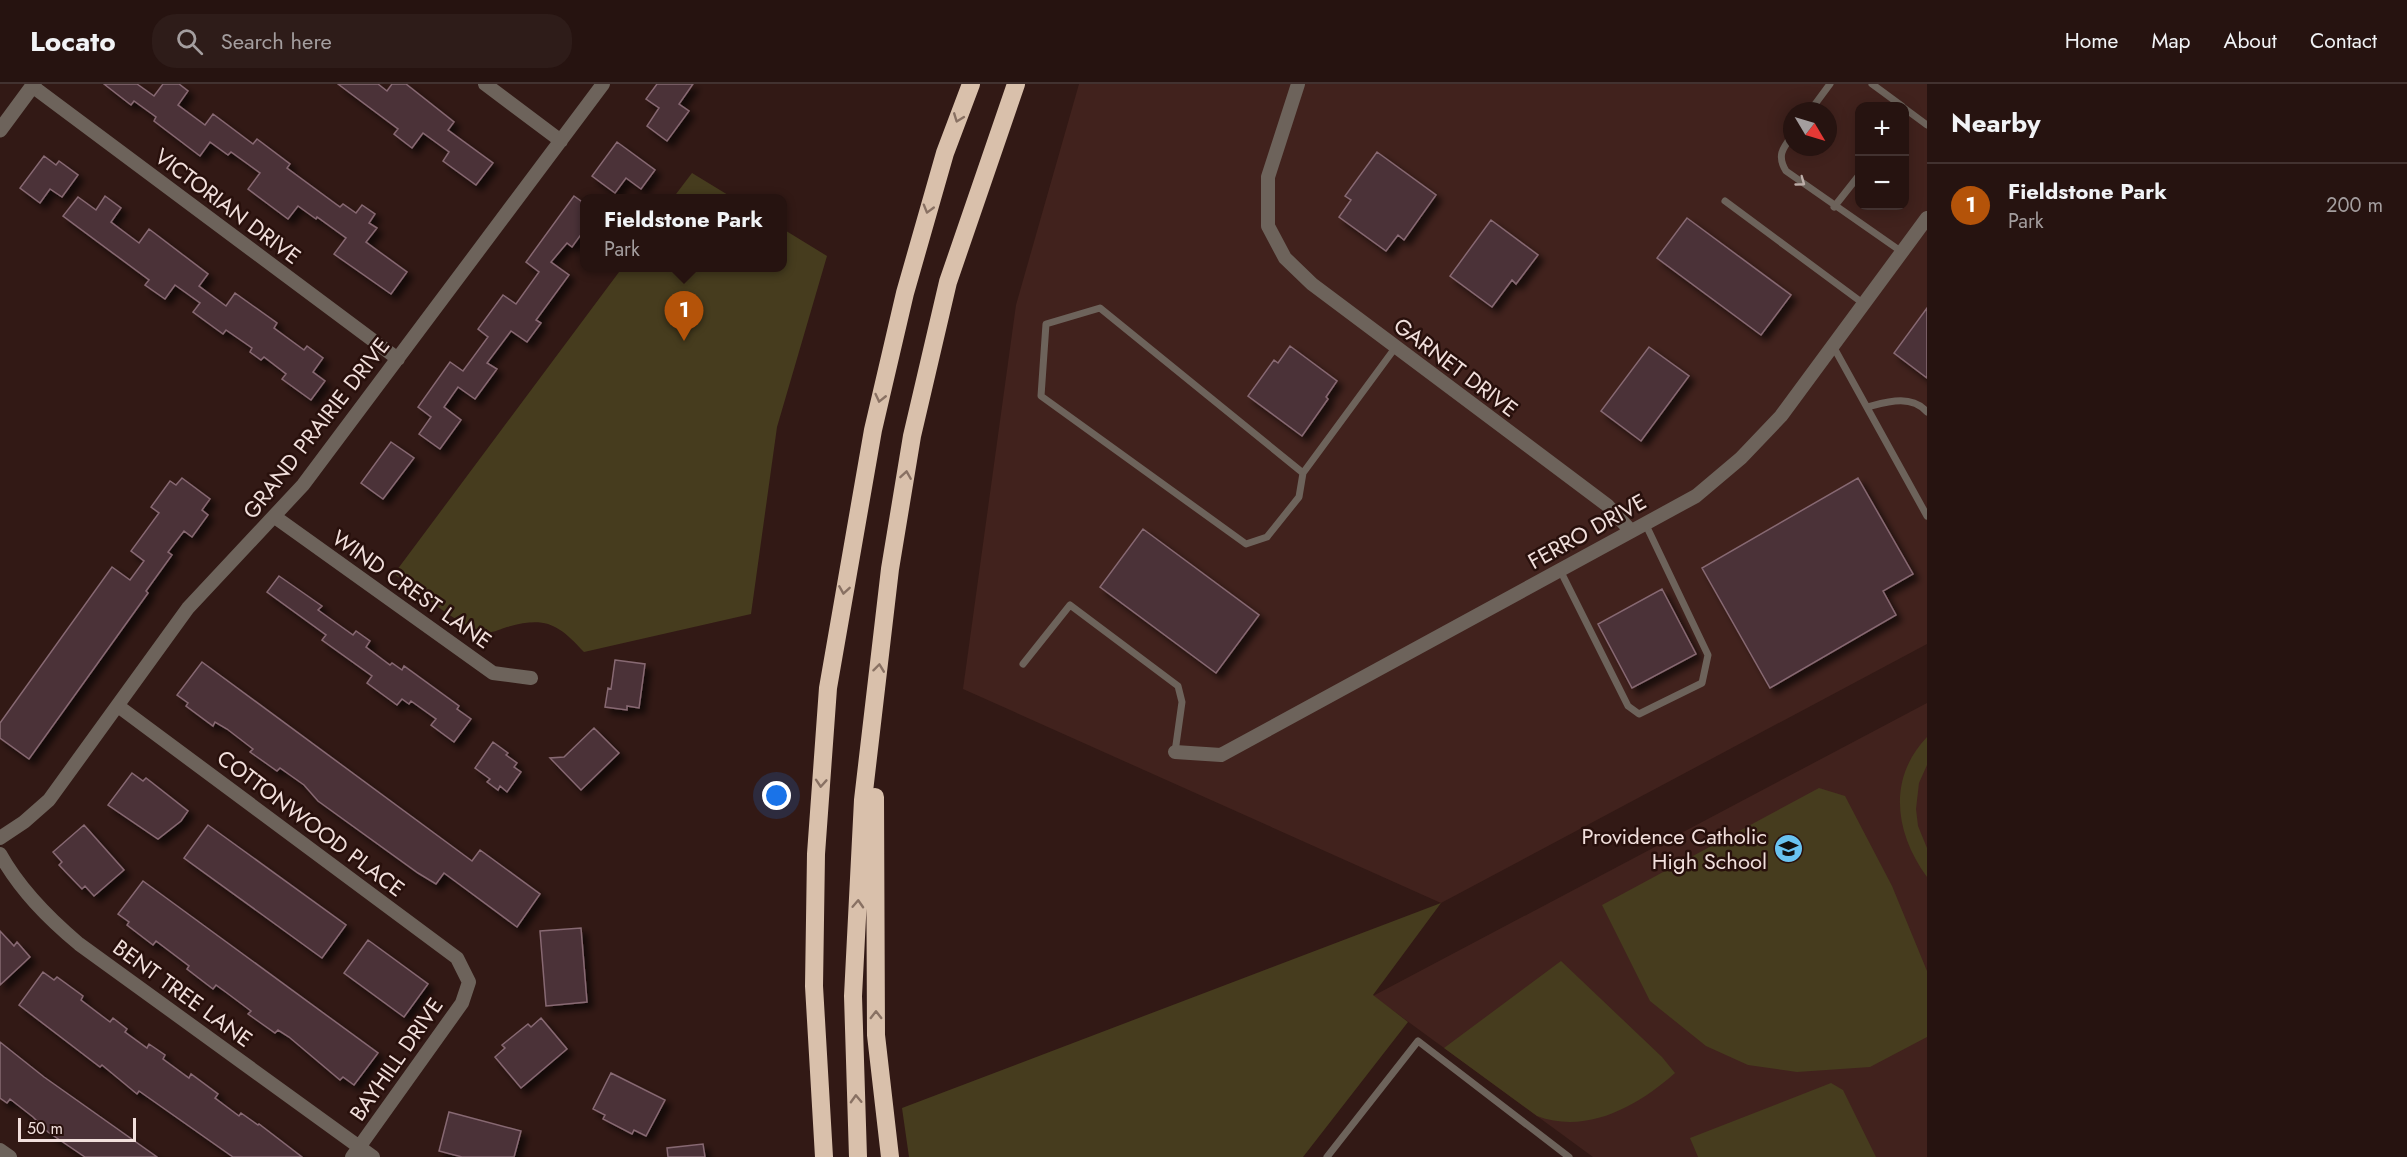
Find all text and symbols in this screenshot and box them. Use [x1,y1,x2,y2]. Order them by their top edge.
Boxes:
search box [152,14,572,68]
text: Locato [30,21,116,62]
icon: search [173,25,206,58]
text: Search here [221,25,332,57]
text: Home [2065,26,2118,56]
text: Map [2151,26,2191,56]
text: About [2224,26,2277,56]
text: Contact [2310,26,2377,56]
north arrow [1783,102,1837,156]
map controls [1855,102,1909,210]
button: + [1855,102,1909,156]
text: Nearby [1951,104,2040,142]
one-way arrow [952,113,965,123]
street label: VICTORIAN DRIVE [148,140,308,272]
button: − [1855,156,1909,210]
one-way arrow [1794,175,1805,186]
text: Fieldstone Park [2008,175,2167,207]
text: 1 [1965,191,1976,220]
text: 200 m [2326,191,2383,220]
popup [580,194,787,272]
text: Fieldstone Park [604,203,763,235]
one-way arrow [923,203,935,214]
text: Park [2008,207,2044,236]
text: Park [604,235,640,264]
pin: 1 [664,292,704,341]
street label: GARNET DRIVE [1387,310,1525,424]
street label: GRAND PRAIRIE DRIVE [235,330,397,526]
one-way arrow [875,393,888,403]
one-way arrow [899,470,911,479]
street label: FERRO DRIVE [1522,485,1652,577]
street label: WIND CREST LANE [326,522,498,656]
one-way arrow [838,584,851,594]
one-way arrow [872,663,884,672]
street label: COTTONWOOD PLACE [210,742,412,904]
one-way arrow [815,779,828,788]
your location [762,781,791,810]
place label: Providence Catholic High School [1581,820,1767,877]
school or university icon: Providence Catholic High School [1772,833,1804,865]
one-way arrow [851,899,864,908]
street label: BENT TREE LANE [107,931,259,1055]
street label: BAYHILL DRIVE [342,991,450,1127]
one-way arrow [870,1011,882,1020]
one-way arrow [850,1094,863,1103]
scale bar [18,1115,136,1142]
text: 50 m [27,1117,63,1140]

